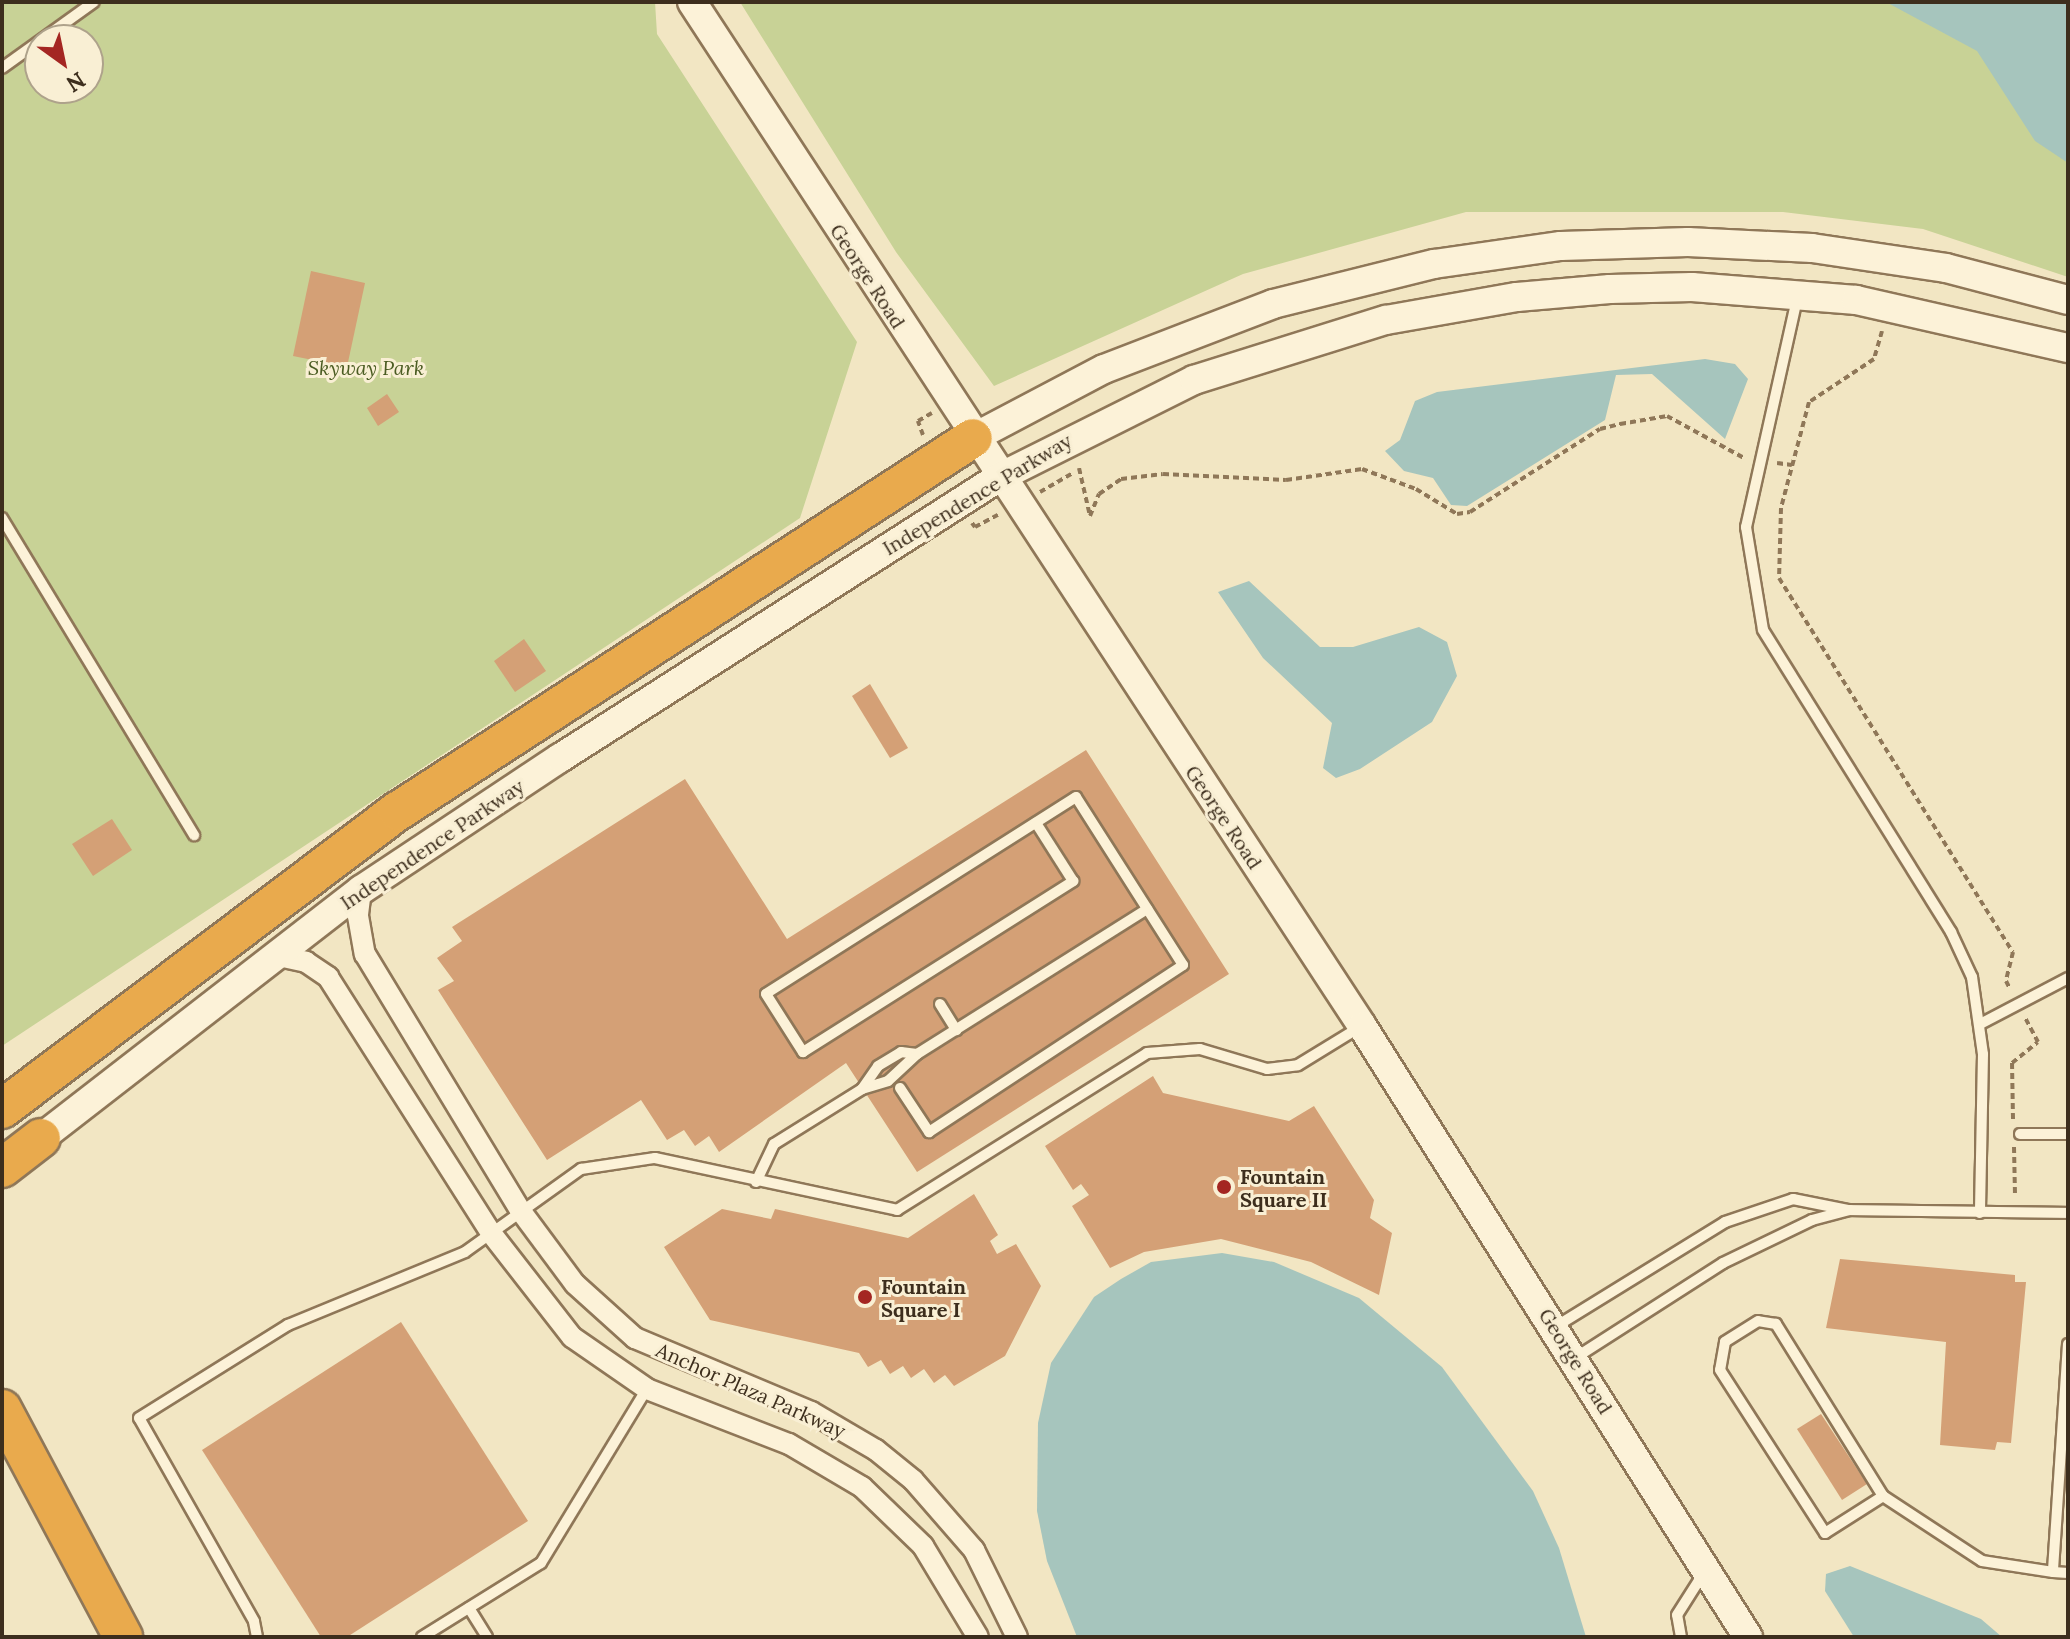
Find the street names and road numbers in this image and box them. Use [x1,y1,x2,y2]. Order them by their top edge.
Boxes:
street label: George Road [825,219,911,333]
street label: Independence Parkway [878,428,1076,560]
street label: George Road [1181,761,1267,873]
street label: Independence Parkway [336,774,528,914]
street label: George Road [1534,1304,1618,1418]
street label: Anchor Plaza Parkway [653,1337,849,1443]

